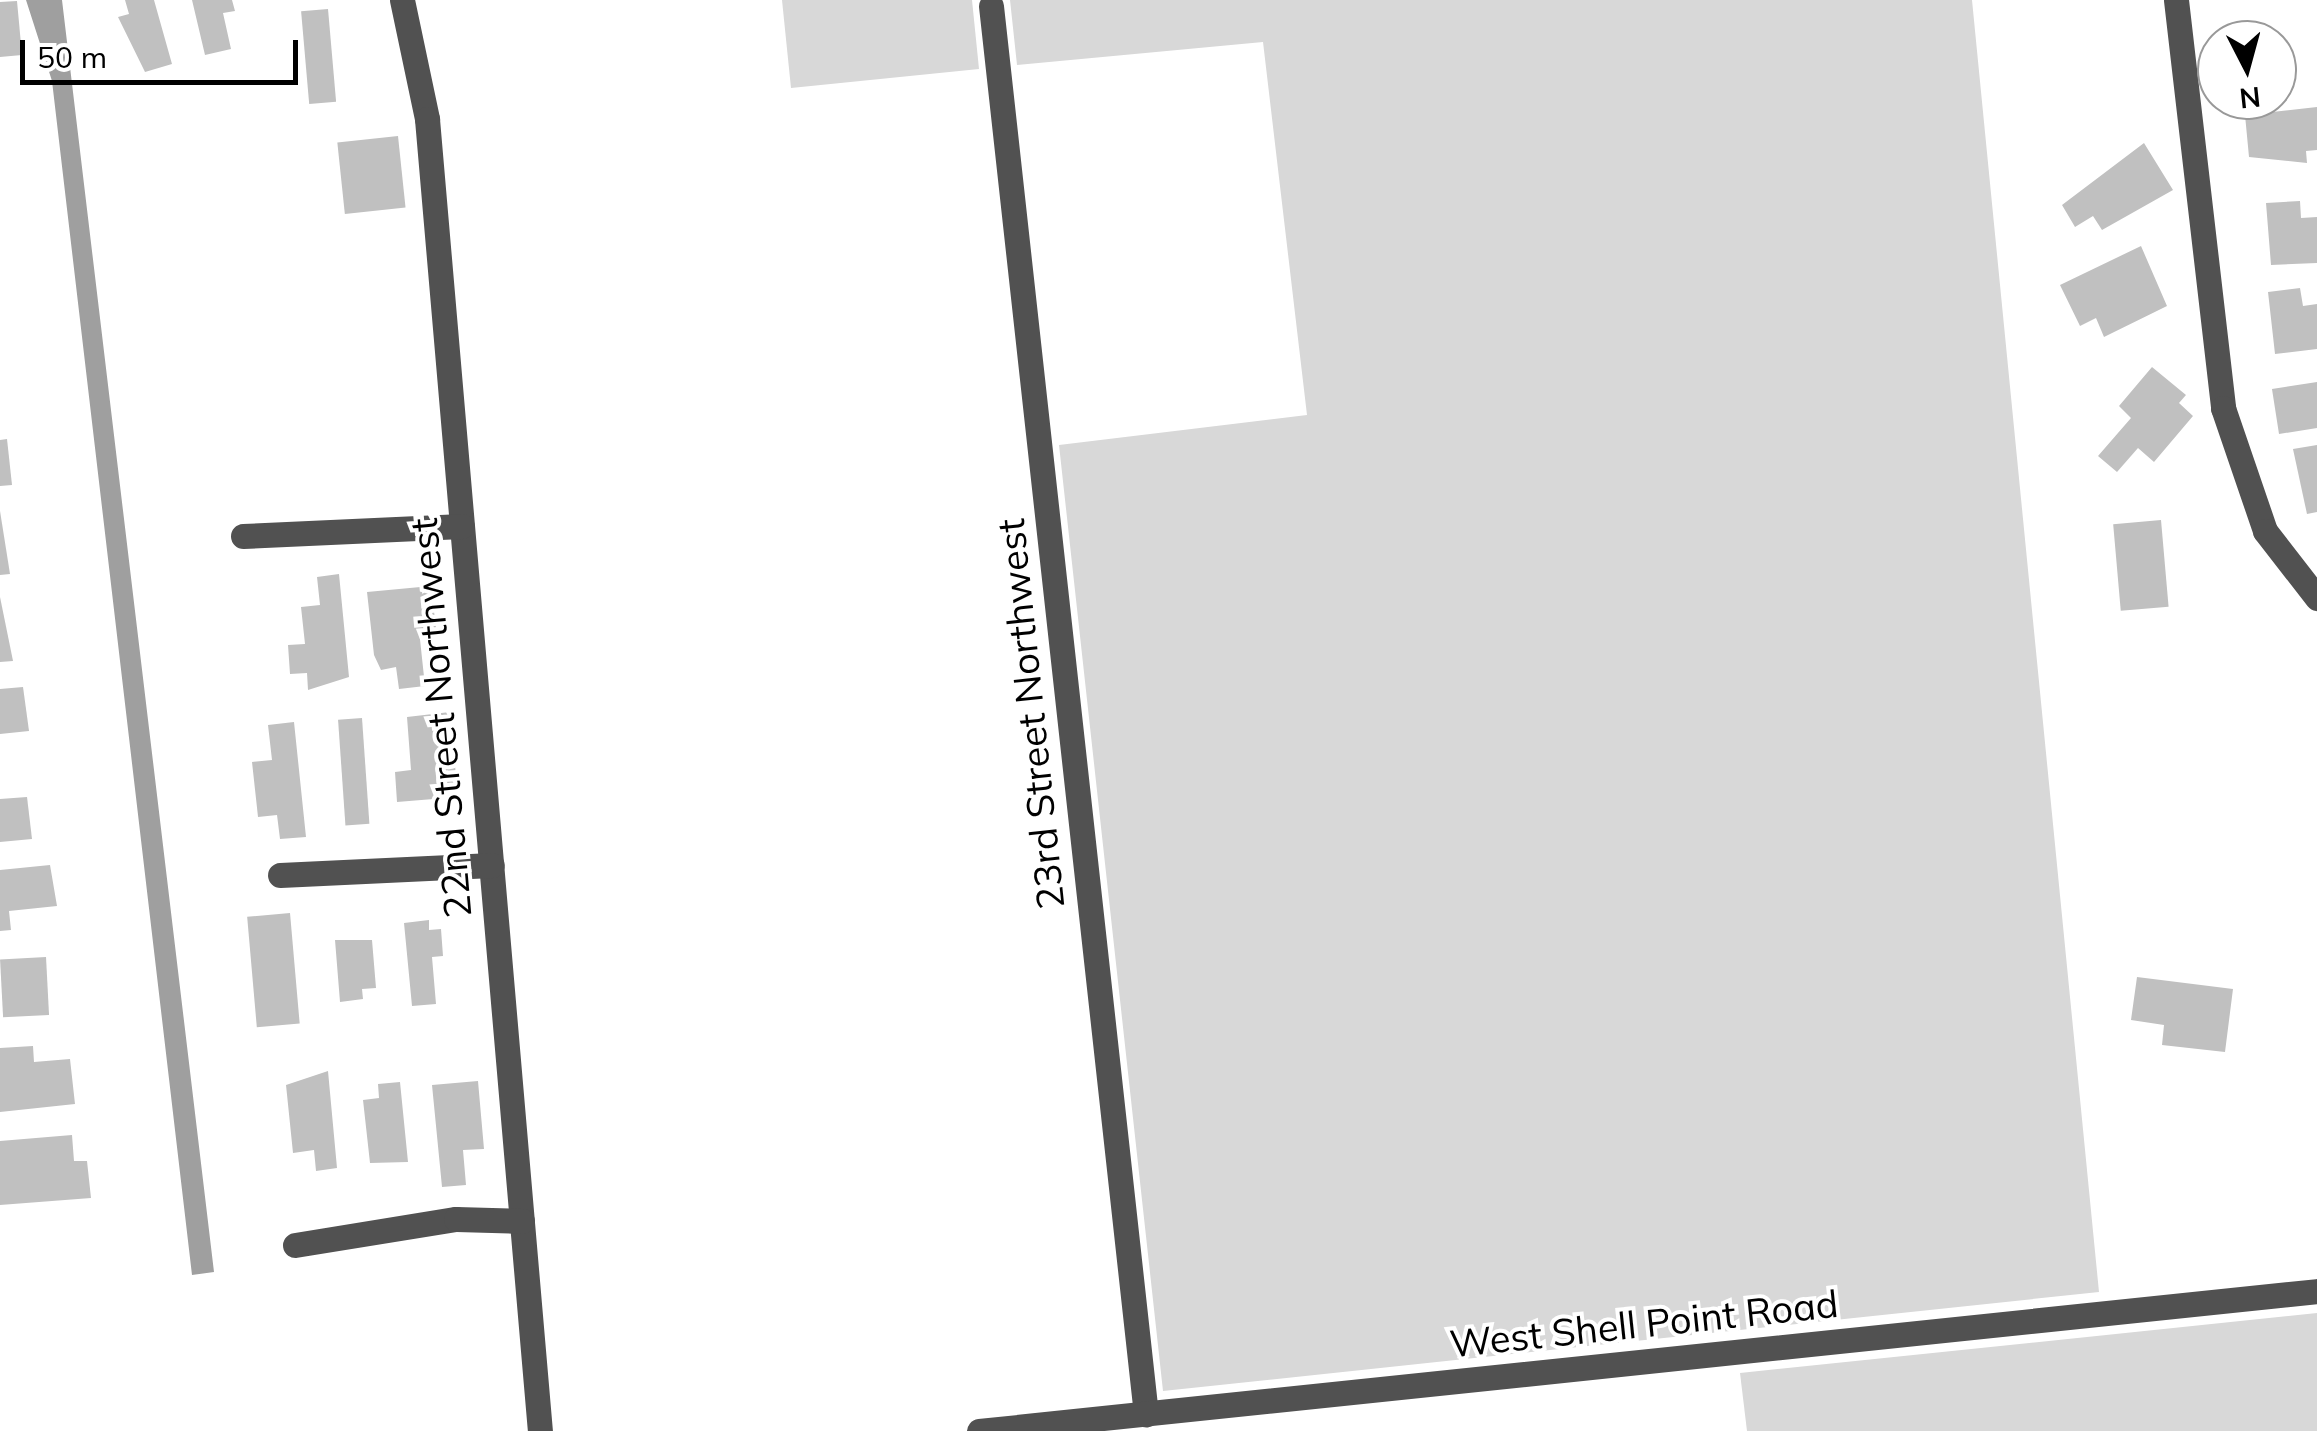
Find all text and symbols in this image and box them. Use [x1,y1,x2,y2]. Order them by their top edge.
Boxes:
scale bar [25,20,302,82]
north arrow [2197,20,2297,120]
text: 50 m [37,38,107,76]
text: N [2238,80,2262,117]
street label: 22nd Street Northwest [401,516,481,920]
street label: 23rd Street Northwest [988,516,1074,912]
street label: West Shell Point Road [1447,1281,1841,1367]

